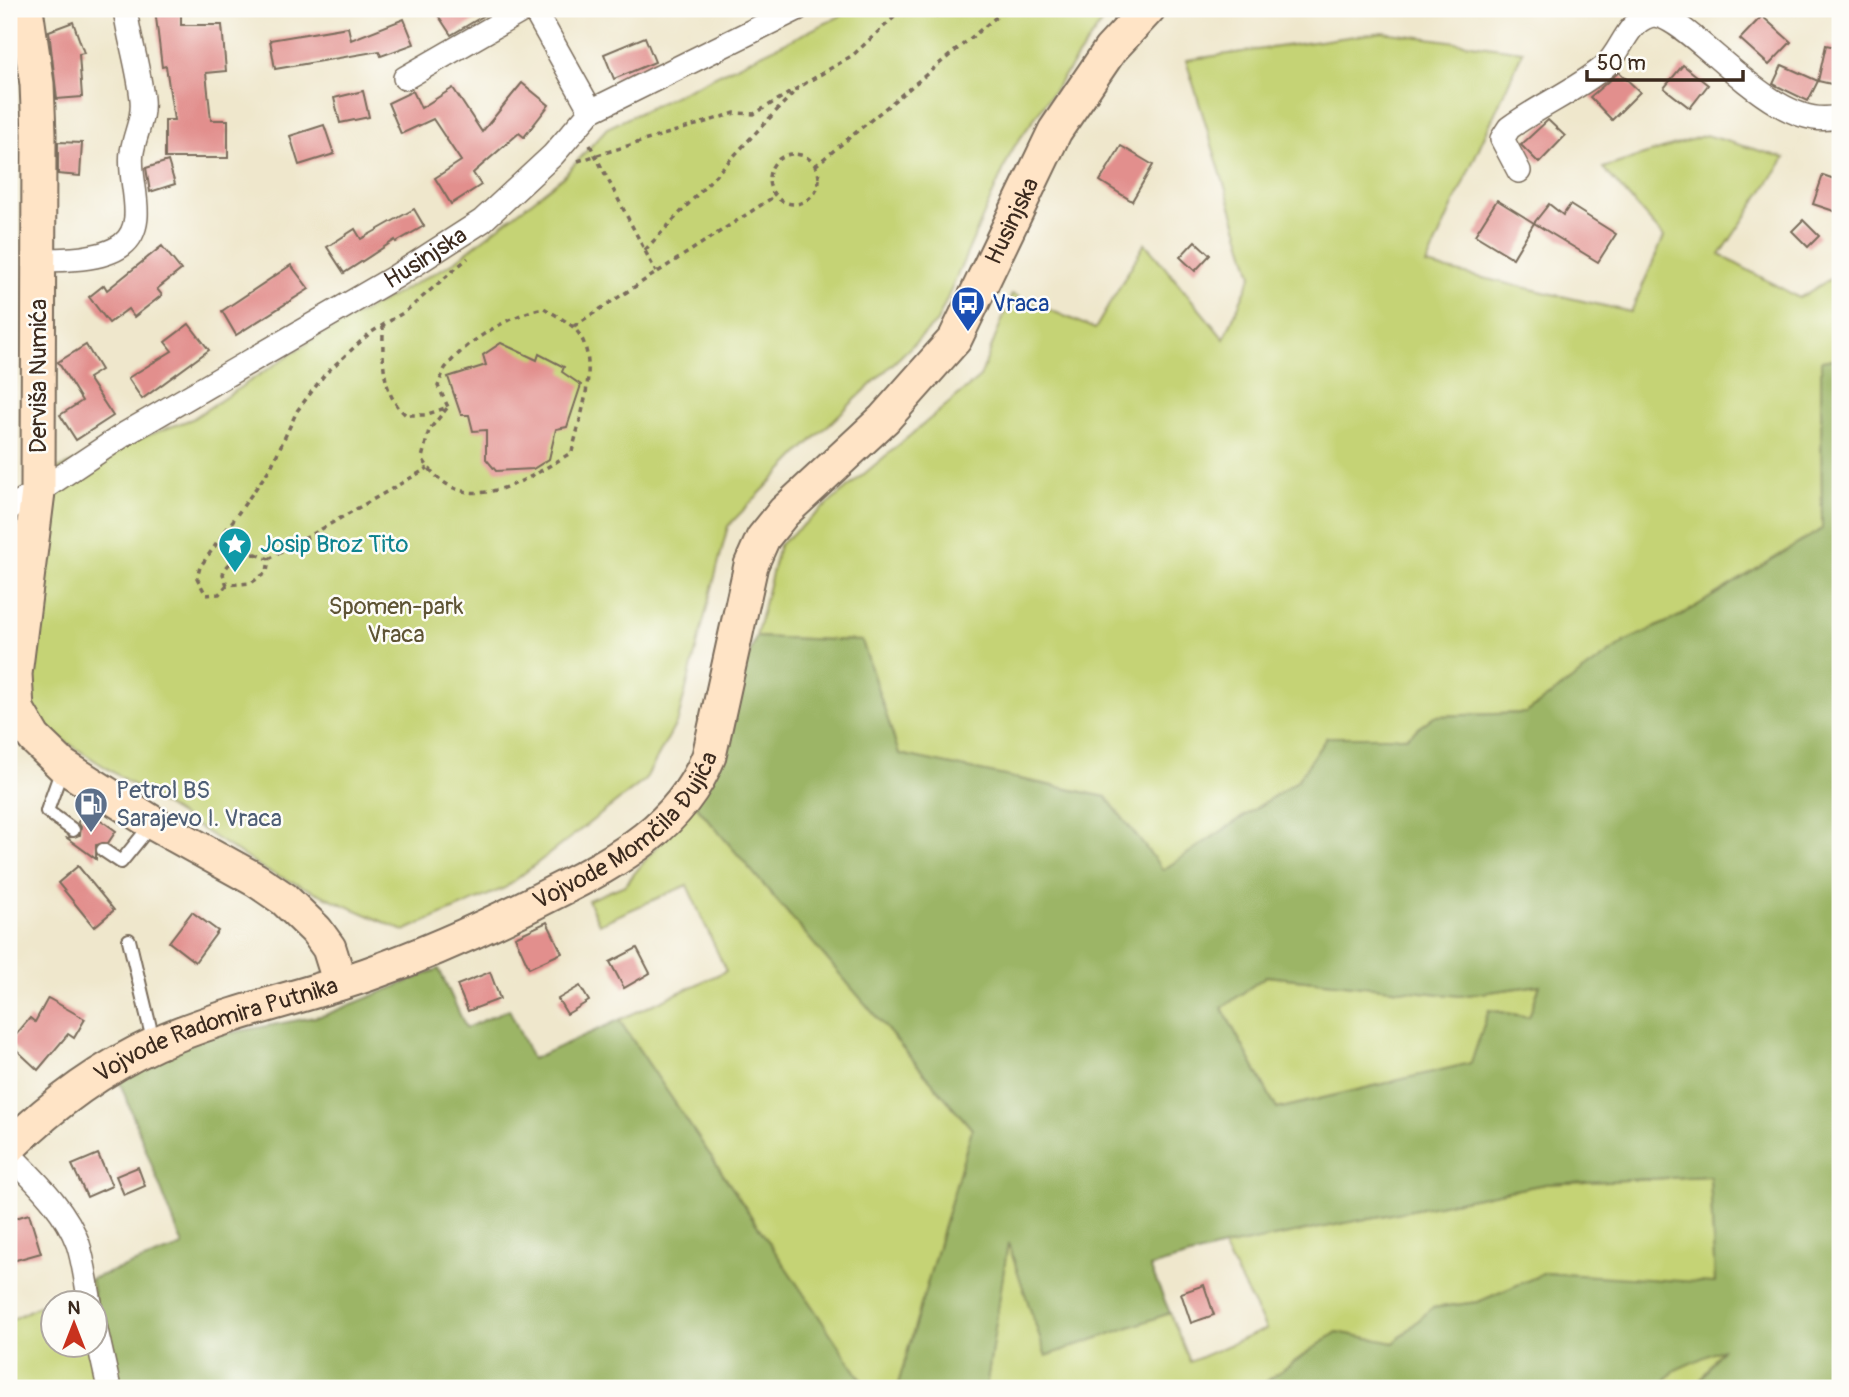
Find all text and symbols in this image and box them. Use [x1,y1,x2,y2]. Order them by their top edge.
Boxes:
scale bar [1587,38,1742,82]
text: 50 m [1597,50,1646,77]
street label: Husinjska [979,173,1046,269]
street label: Husinjska [379,221,473,295]
bus stop icon: Vraca [949,284,987,333]
place label: Vraca [992,289,1049,318]
street label: Derviša Numića [24,299,53,453]
place icon: Josip Broz Tito [216,525,254,574]
place label: Josip Broz Tito [260,530,408,559]
park label: Spomen-park Vraca [328,592,464,649]
street label: Vojvode Momčila Đujića [528,747,724,916]
place label: Petrol BS Sarajevo I. Vraca [116,776,282,833]
fuel station icon: Petrol BS Sarajevo I. Vraca [72,785,110,834]
street label: Vojvode Radomira Putnika [89,971,342,1089]
north arrow [38,1288,108,1358]
text: N [68,1296,81,1320]

